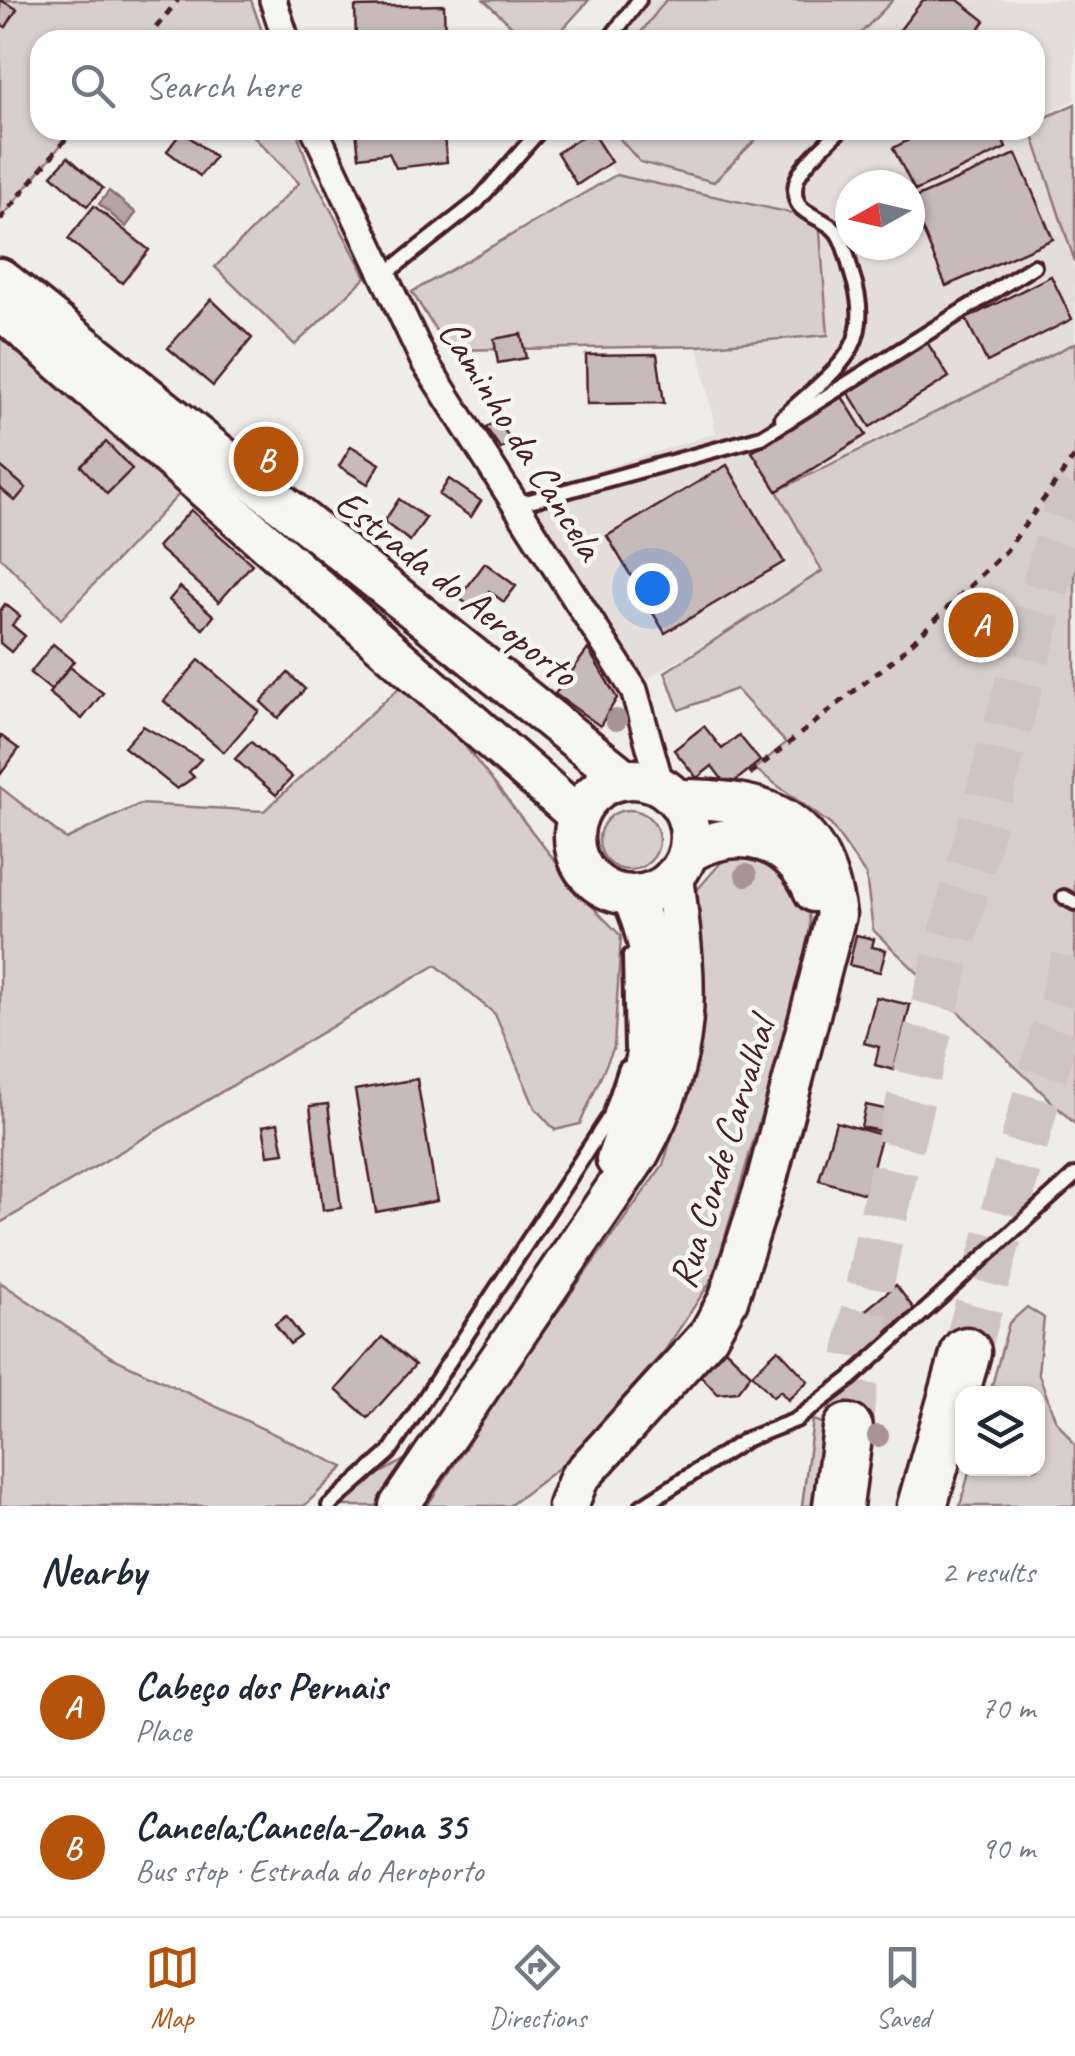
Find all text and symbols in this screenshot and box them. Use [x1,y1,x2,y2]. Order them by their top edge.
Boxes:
search box [30,30,1045,140]
icon: search [65,58,120,113]
text: Search here [145,62,300,109]
north arrow [835,170,925,260]
street label: Caminho da Cancela [427,310,616,571]
pin: B [234,422,298,496]
street label: Estrada do Aeroporto [325,478,589,699]
your location [627,563,678,614]
pin: A [948,588,1014,662]
street label: Rua Conde Carvalhal [657,1006,789,1294]
map controls [955,1386,1045,1476]
button: layers [955,1386,1045,1476]
text: Nearby [40,1545,146,1598]
text: 2 results [941,1551,1035,1592]
text: Cabeço dos Pernais [135,1663,387,1710]
text: A [64,1687,81,1728]
text: 70 m [981,1687,1035,1728]
text: Place [135,1710,191,1751]
text: Cancela;Cancela-Zona 35 [135,1803,466,1850]
text: B [64,1827,81,1868]
text: 90 m [981,1827,1035,1868]
text: Bus stop · Estrada do Aeroporto [135,1850,483,1891]
tab: Map [145,1940,200,2035]
tab: Directions [489,1940,586,2035]
tab: Saved [875,1940,930,2035]

